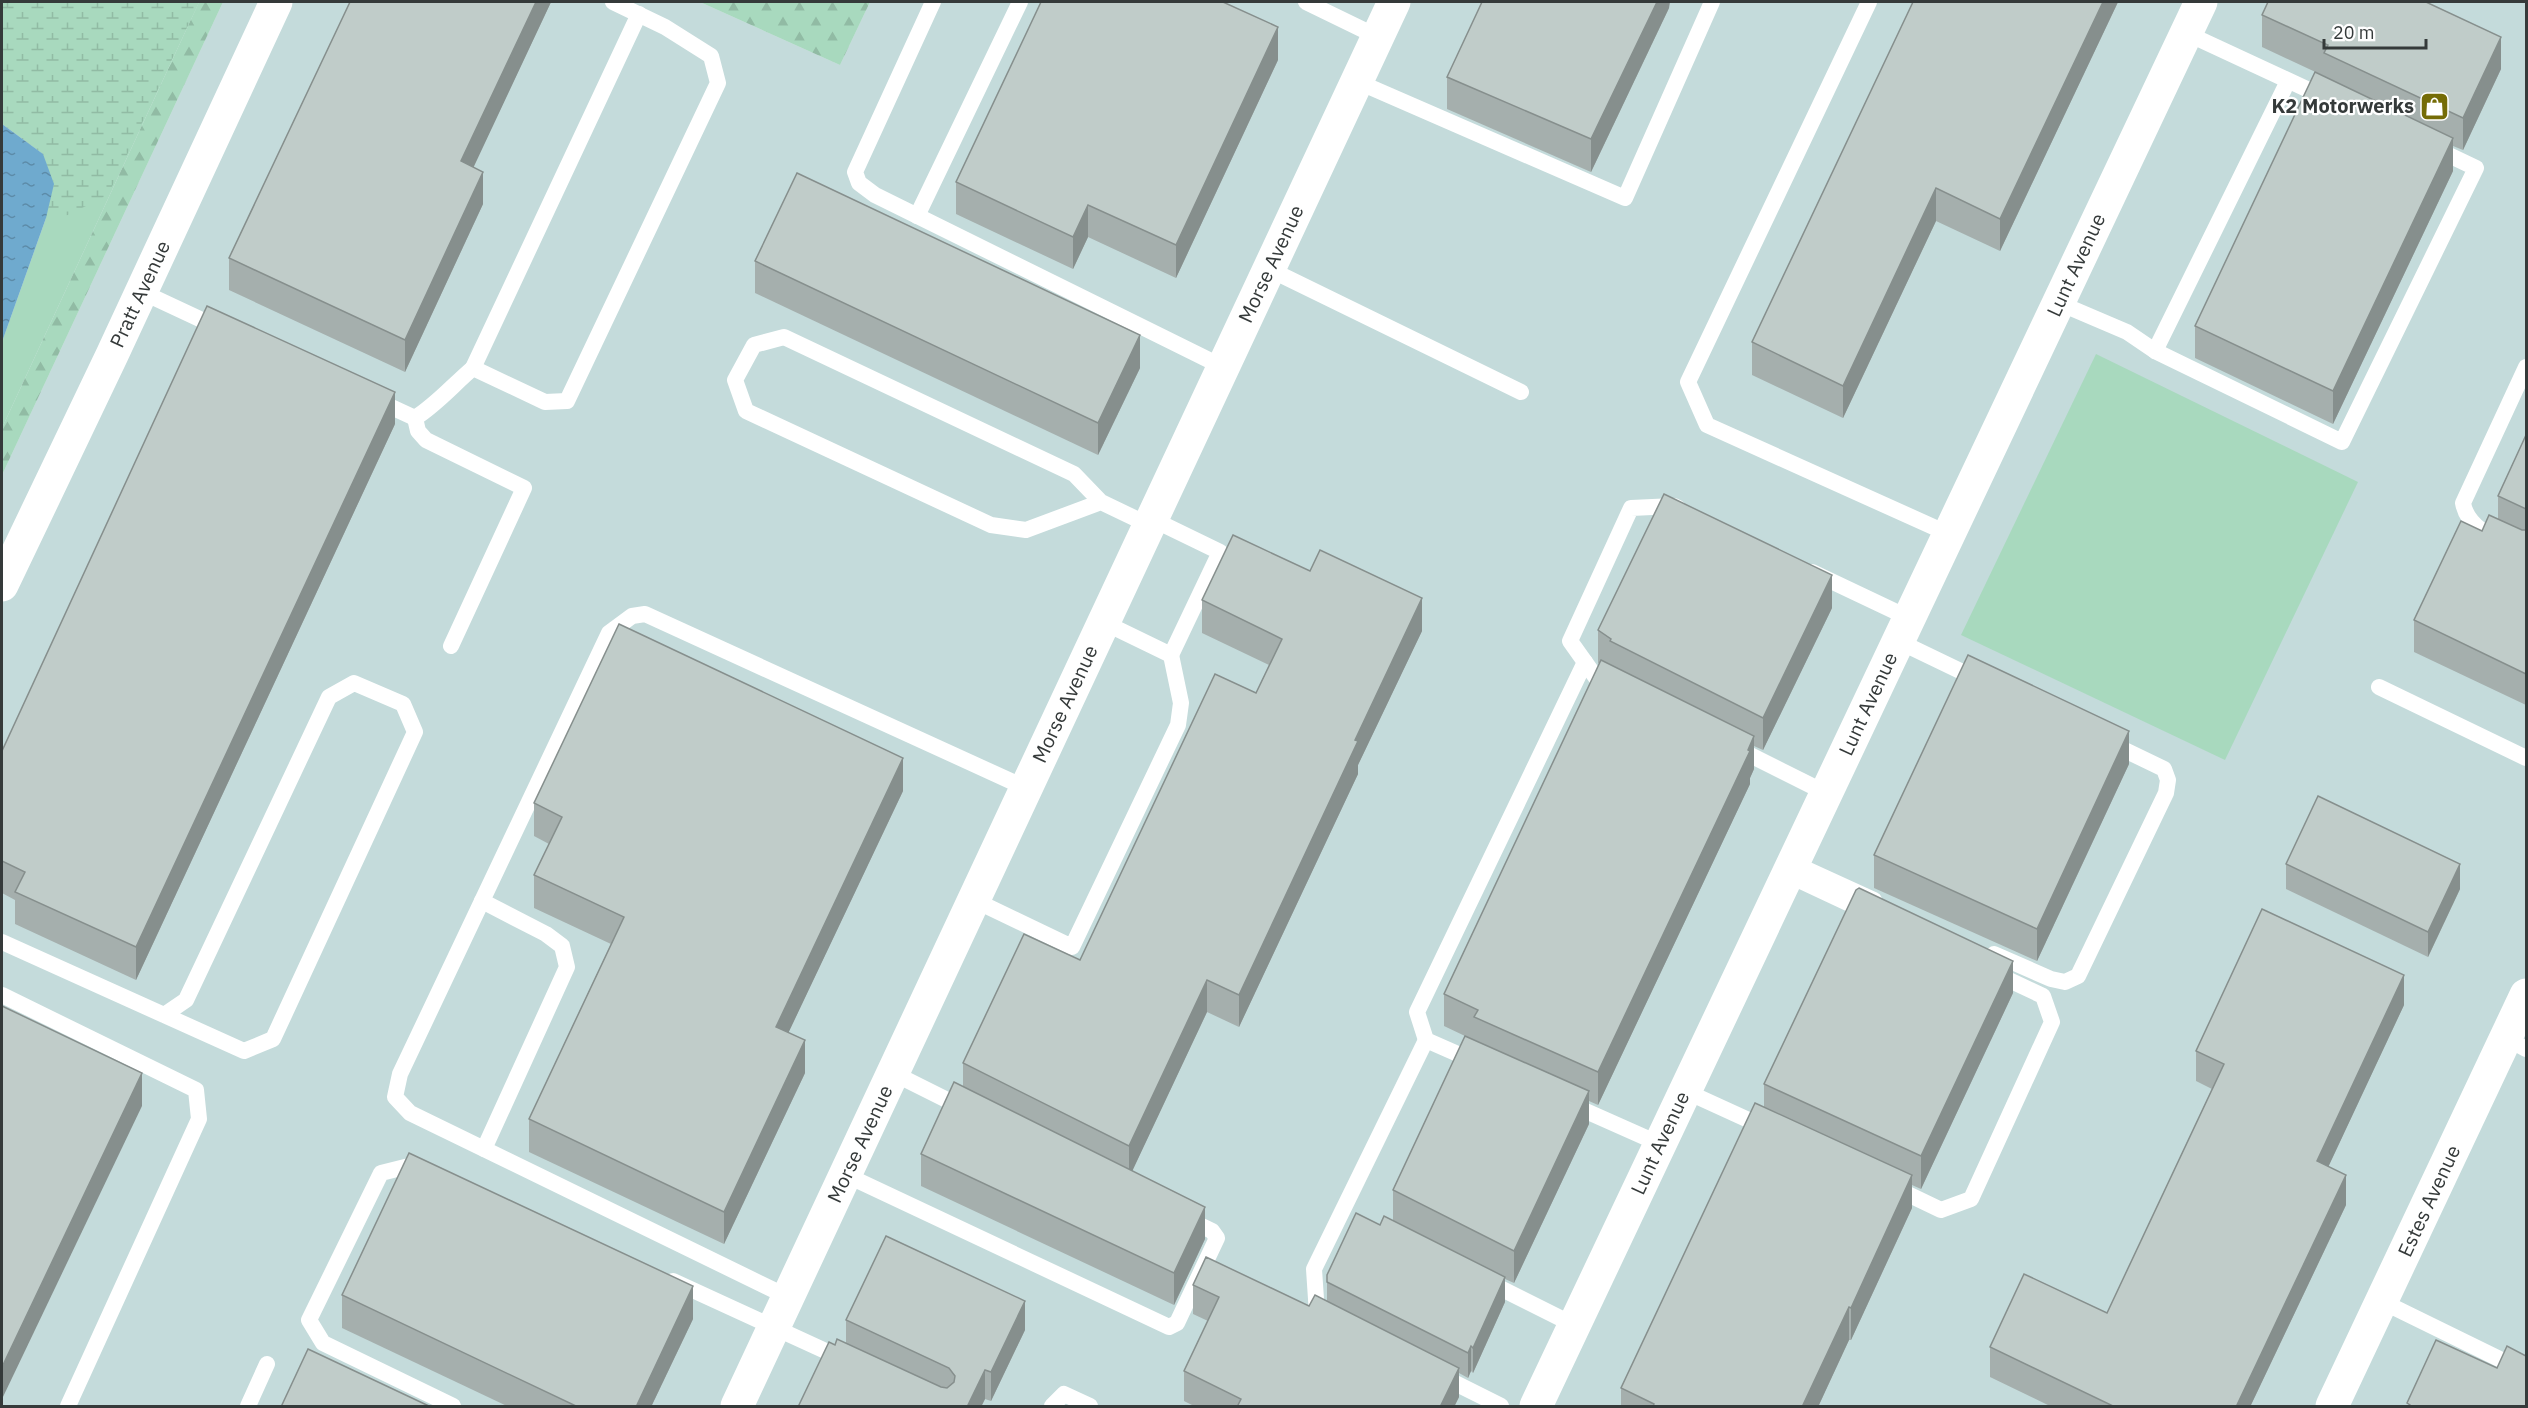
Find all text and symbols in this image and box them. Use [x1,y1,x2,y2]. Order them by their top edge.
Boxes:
scale bar [2324,12,2426,50]
text: 20 m [2333,21,2375,44]
shop icon: K2 Motorwerks [2419,90,2451,122]
place label: K2 Motorwerks [2271,92,2414,119]
street label: Morse Avenue [1231,201,1310,327]
street label: Lunt Avenue [2040,209,2111,321]
street label: Pratt Avenue [103,236,176,352]
street label: Morse Avenue [1025,641,1104,767]
street label: Lunt Avenue [1832,648,1903,760]
street label: Morse Avenue [820,1081,899,1207]
street label: Lunt Avenue [1624,1087,1695,1199]
street label: Estes Avenue [2391,1140,2466,1261]

